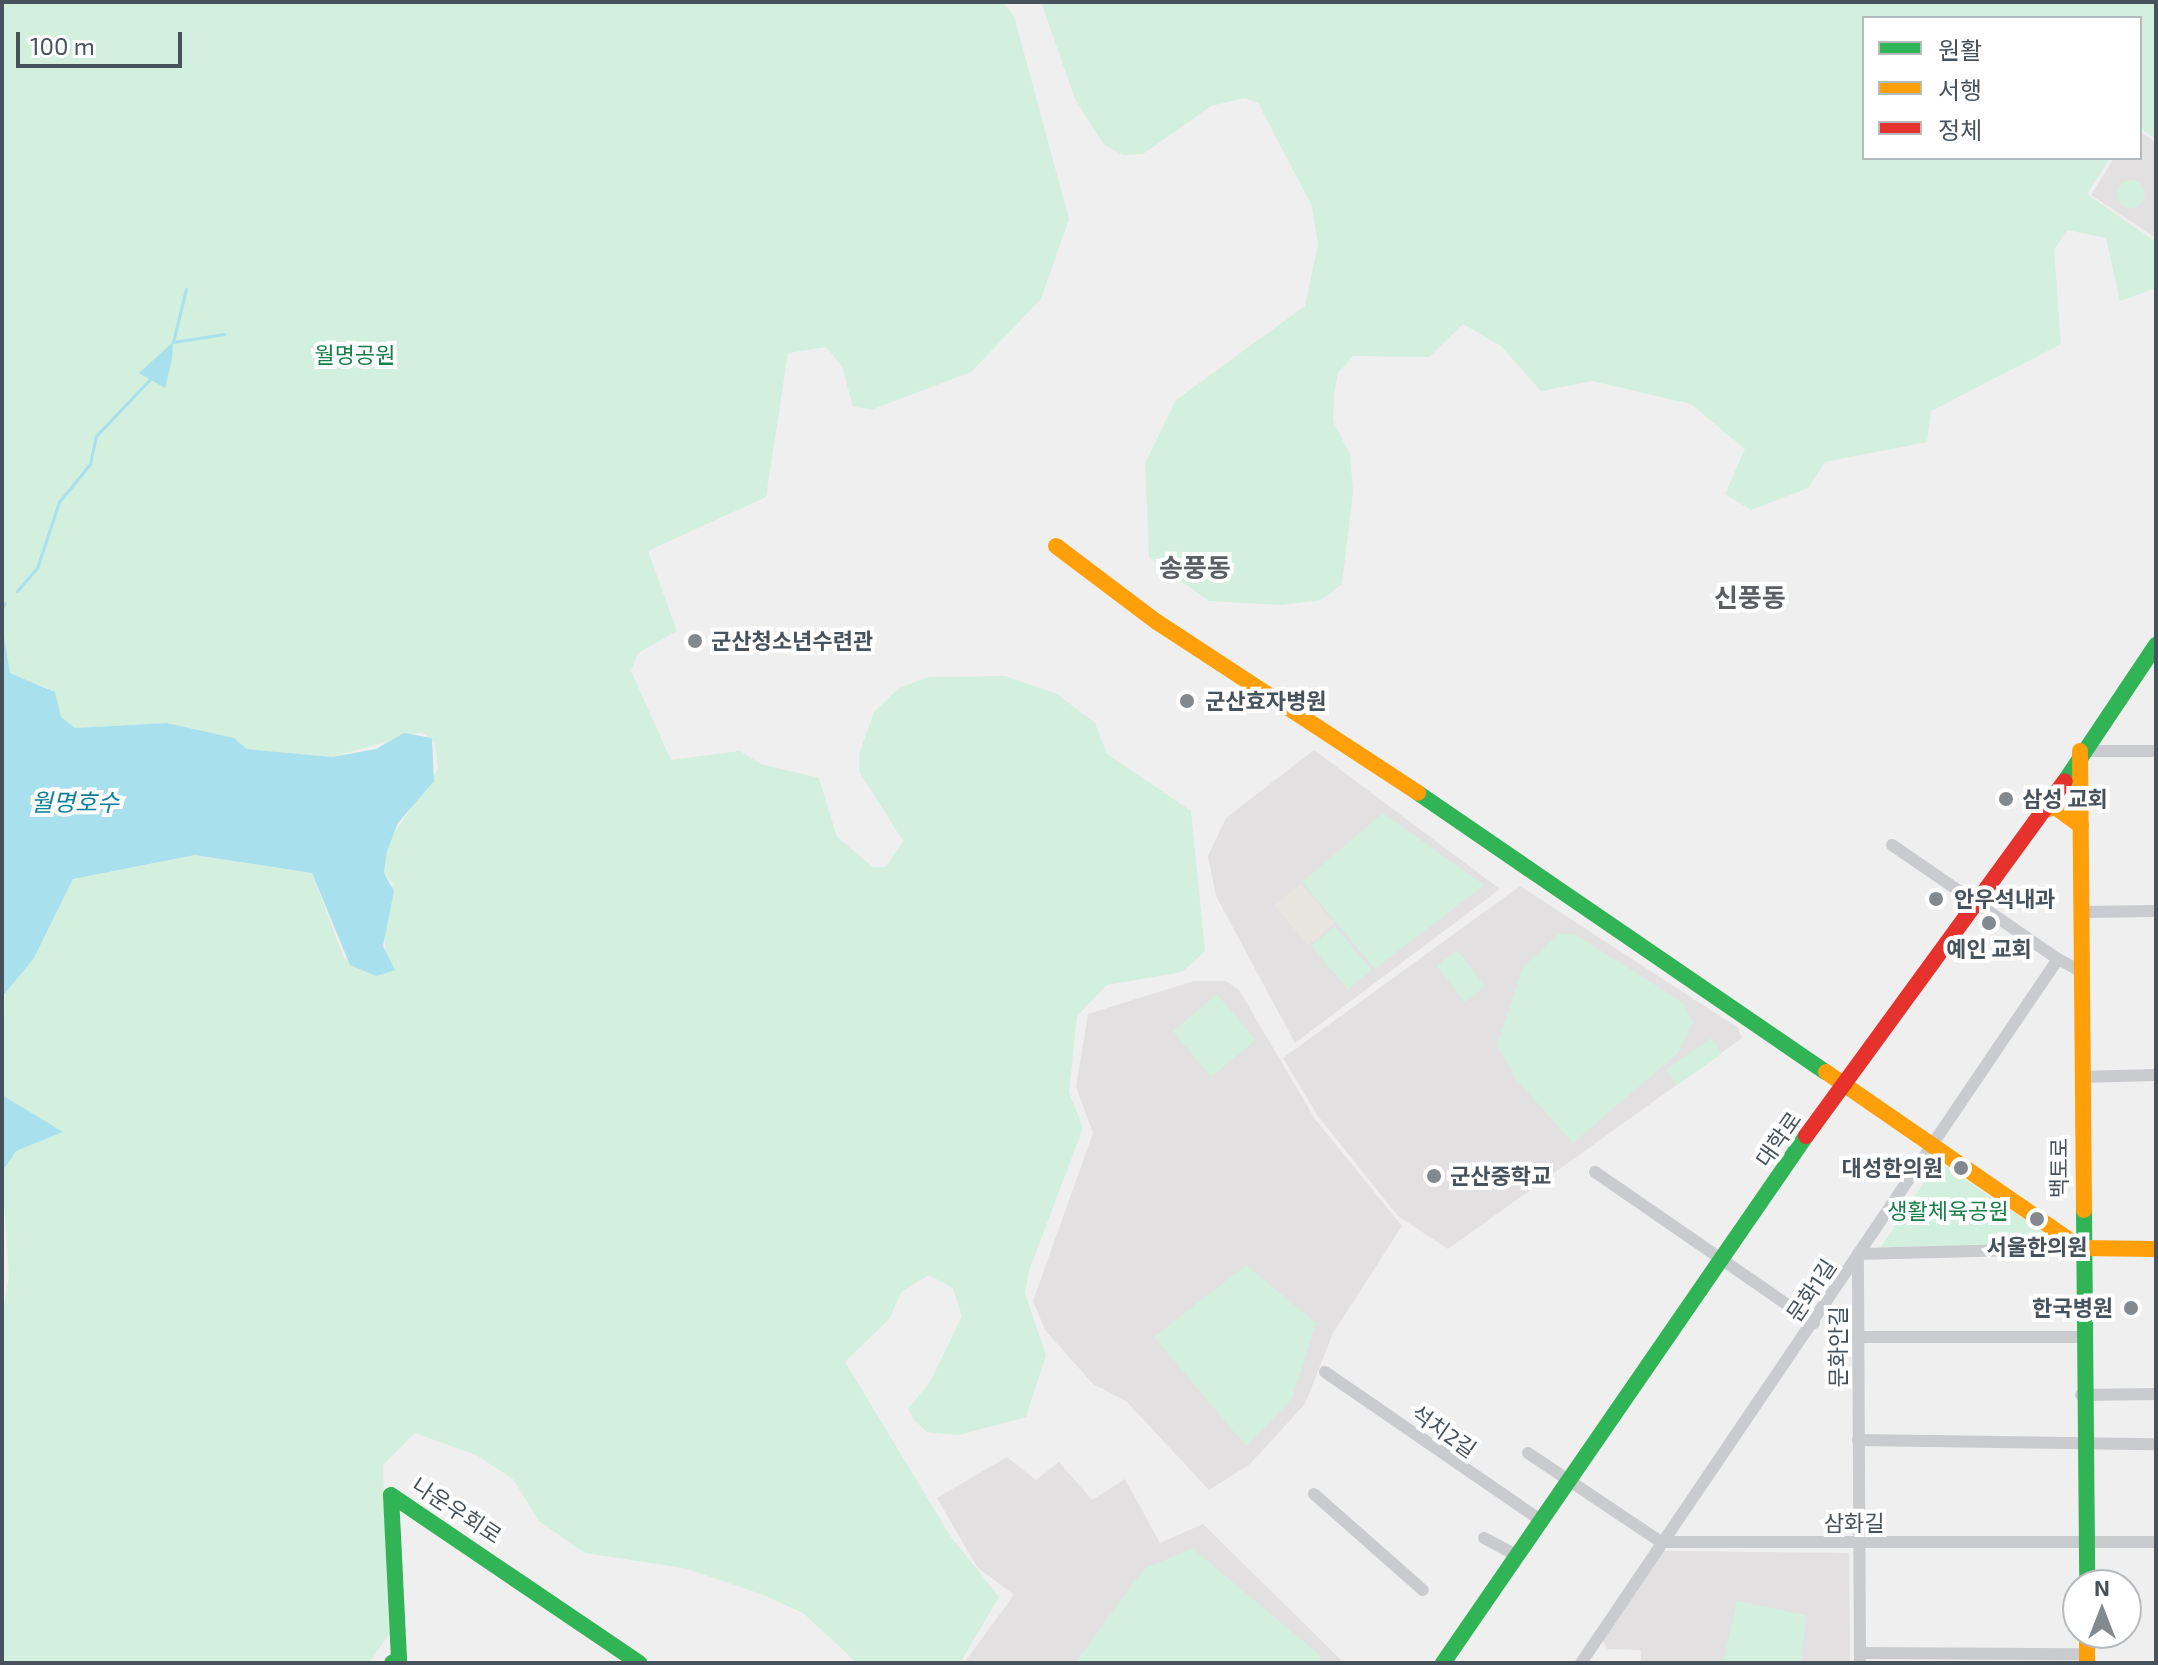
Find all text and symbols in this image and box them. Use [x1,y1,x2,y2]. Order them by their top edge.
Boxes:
scale bar [20,16,186,66]
legend [1862,16,2142,160]
text: 100 m [30,31,95,60]
text: 원활 [1938,35,1982,64]
text: 서행 [1938,75,1982,104]
text: 정체 [1938,115,1982,144]
park label: 월명공원 [315,342,395,368]
district label: 송풍동 [1159,551,1231,583]
district label: 신풍동 [1714,581,1786,613]
place label: 군산청소년수련관 [711,628,873,654]
marker: 군산청소년수련관 [686,632,704,650]
place label: 군산효자병원 [1205,688,1326,714]
marker: 군산효자병원 [1176,690,1198,712]
place label: 삼성 교회 [2022,786,2108,812]
water label: 월명호수 [31,788,119,816]
marker: 삼성 교회 [1997,790,2015,808]
place label: 안우석내과 [1954,886,2055,912]
marker: 안우석내과 [1925,888,1947,910]
marker: 예인 교회 [1980,914,1998,932]
place label: 예인 교회 [1946,936,2032,962]
street label: 대학로 [1750,1107,1806,1171]
street label: 백토로 [2046,1138,2072,1198]
place label: 대성한의원 [1842,1155,1943,1181]
marker: 대성한의원 [1950,1157,1972,1179]
place label: 군산중학교 [1450,1163,1551,1189]
marker: 군산중학교 [1425,1167,1443,1185]
park label: 생활체육공원 [1887,1198,2009,1224]
marker: 서울한의원 [2026,1208,2048,1230]
place label: 서울한의원 [1986,1234,2088,1260]
street label: 문화1길 [1781,1254,1841,1326]
place label: 한국병원 [2032,1295,2113,1321]
marker: 한국병원 [2120,1297,2142,1319]
street label: 문화안길 [1825,1307,1851,1387]
street label: 석치2길 [1406,1399,1482,1463]
street label: 나운우회로 [407,1471,507,1549]
street label: 삼화길 [1824,1510,1884,1536]
north arrow [2062,1569,2142,1649]
text: N [2094,1574,2110,1600]

